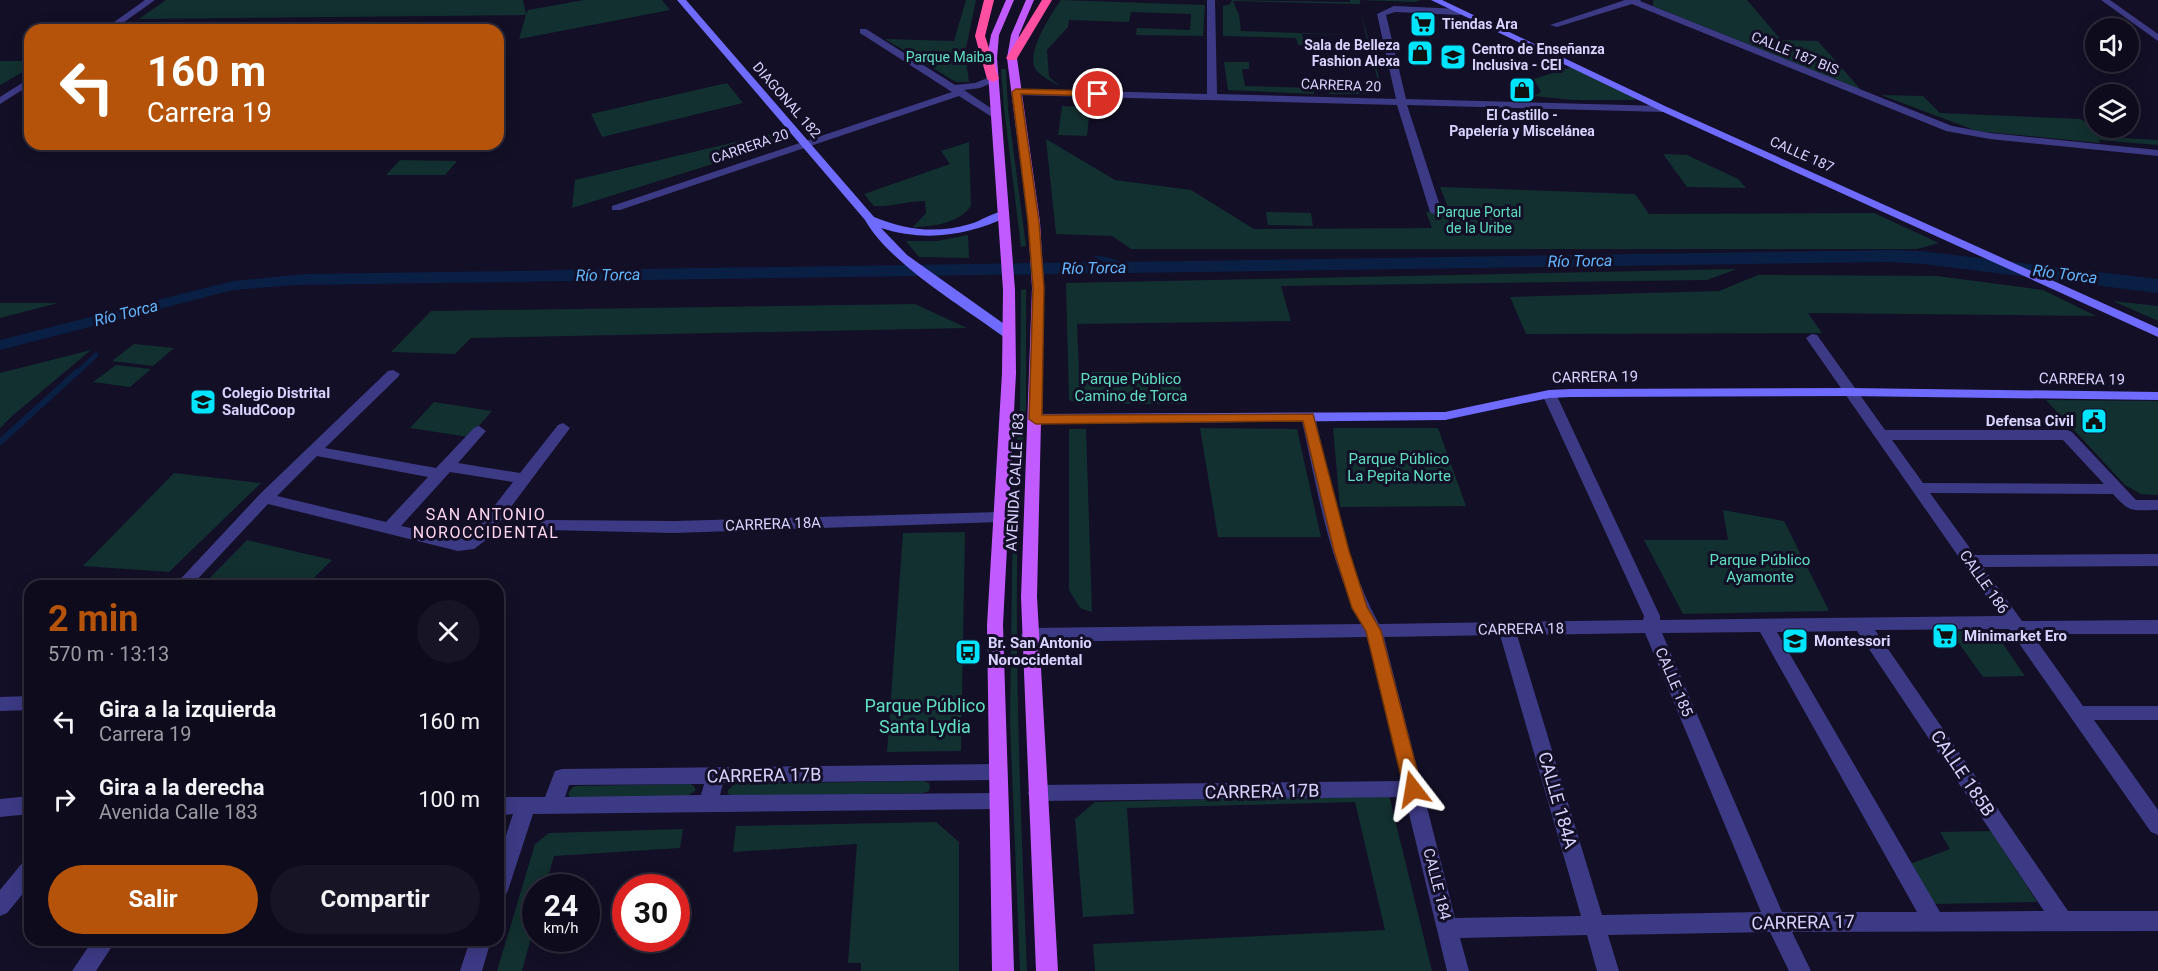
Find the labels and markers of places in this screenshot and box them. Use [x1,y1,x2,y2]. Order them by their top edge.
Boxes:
supermarket icon: Tiendas Ara [1408,9,1438,39]
place label: Tiendas Ara [1442,16,1518,32]
place label: Sala de Belleza Fashion Alexa [1304,37,1401,69]
shop icon: Sala de Belleza Fashion Alexa [1405,38,1435,68]
place label: Centro de Enseñanza Inclusiva - CEI [1472,41,1605,73]
school or university icon: Centro de Enseñanza Inclusiva - CEI [1438,42,1468,72]
pin [1072,68,1123,119]
shop icon: El Castillo - Papelería y Miscelánea [1507,75,1537,105]
place label: El Castillo - Papelería y Miscelánea [1449,107,1595,139]
place label: Colegio Distrital SaludCoop [222,384,330,419]
school or university icon: Colegio Distrital SaludCoop [188,387,218,417]
public building icon: Defensa Civil [2079,406,2109,436]
place label: Defensa Civil [1986,412,2074,430]
supermarket icon: Minimarket Ero [1930,621,1960,651]
school or university icon: Montessori [1780,626,1810,656]
place label: Minimarket Ero [1964,627,2067,645]
place label: Montessori [1814,632,1891,650]
place label: Br. San Antonio Noroccidental [988,634,1092,669]
bus stop icon: Br. San Antonio Noroccidental [953,637,983,667]

